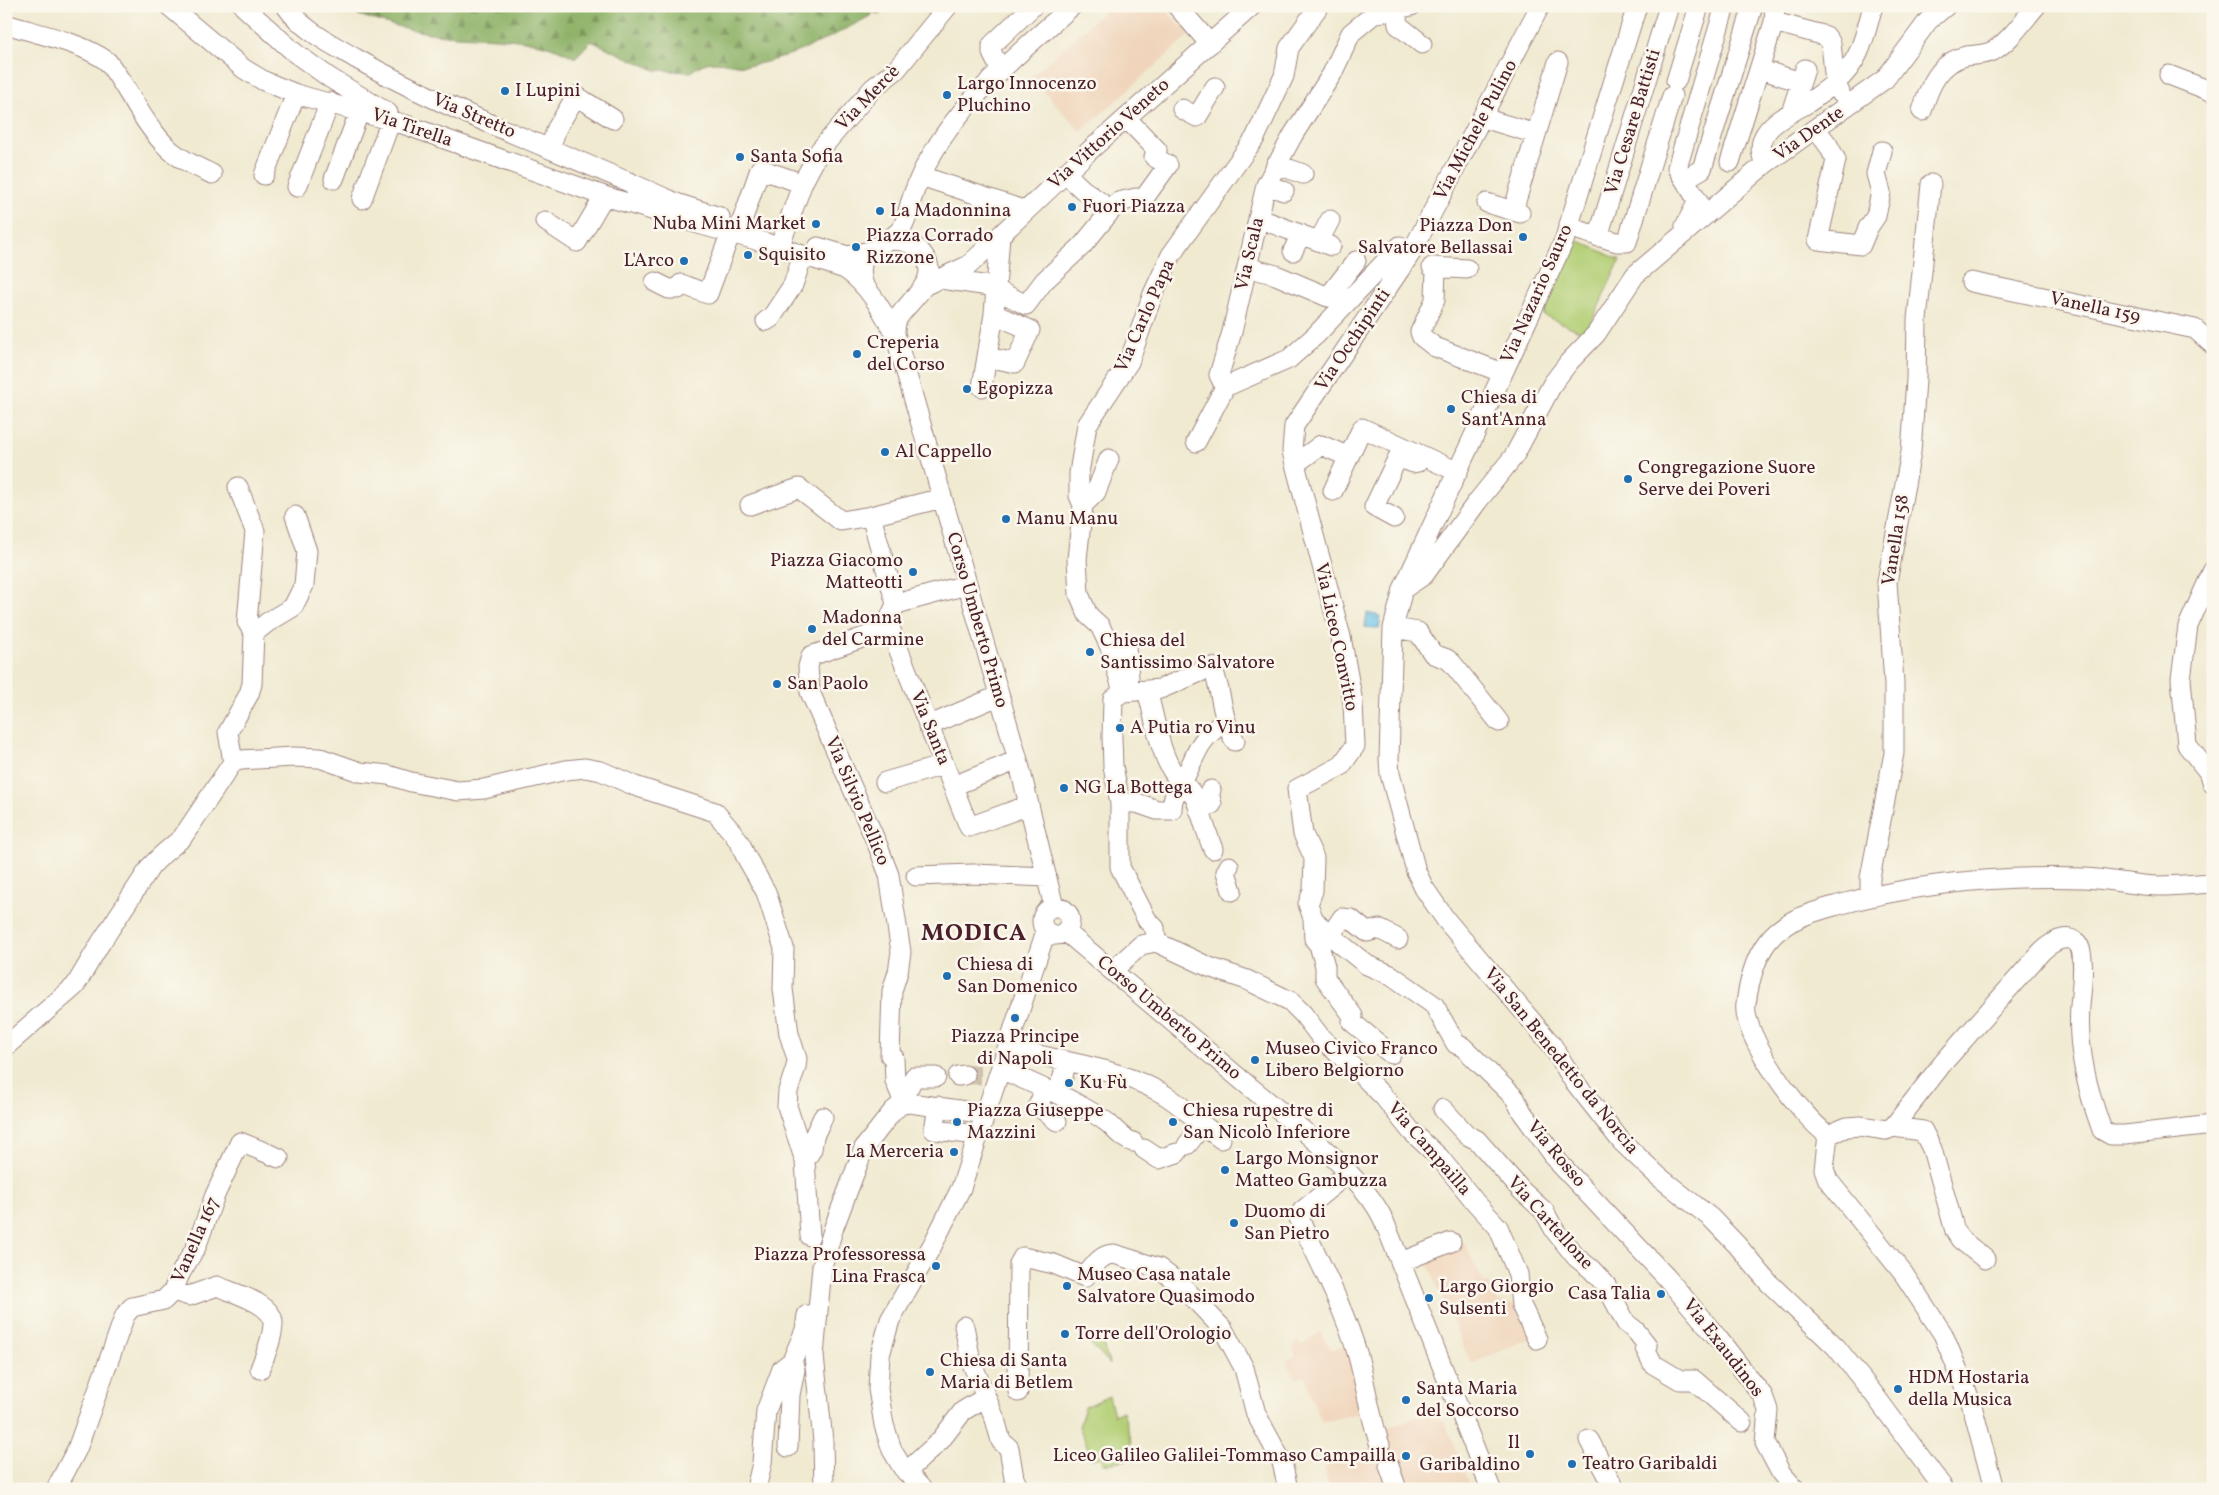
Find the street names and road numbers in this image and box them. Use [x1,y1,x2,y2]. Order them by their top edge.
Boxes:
street label: Via Cesare Battisti [1598,46,1668,198]
street label: Via Michele Pulino [1428,55,1524,205]
street label: Via Mercè [830,59,906,137]
street label: Via Vittorio Veneto [1042,72,1176,196]
street label: Via Stretto [428,87,520,145]
street label: Via Dente [1768,100,1850,168]
street label: Via Tirella [368,102,456,154]
street label: Via Scala [1229,215,1271,293]
street label: Via Nazario Sauro [1495,220,1579,368]
street label: Via Carlo Papa [1108,255,1182,377]
street label: Via Occhipinti [1309,283,1397,397]
street label: Vanella 159 [2047,286,2143,330]
street label: Vanella 158 [1876,493,1916,587]
street label: Corso Umberto Primo [939,529,1015,711]
street label: Via Liceo Convitto [1308,561,1364,713]
street label: Via Santa [903,687,957,769]
street label: Via Silvio Pellico [818,732,896,870]
street label: Corso Umberto Primo [1091,950,1247,1086]
street label: Via San Benedetto da Norcia [1477,962,1645,1160]
street label: Via Campailla [1381,1096,1477,1202]
street label: Via Rosso [1520,1115,1592,1193]
street label: Via Cartellone [1501,1170,1599,1276]
street label: Vanella 167 [165,1193,227,1287]
street label: Via Exaudinos [1676,1293,1770,1403]

